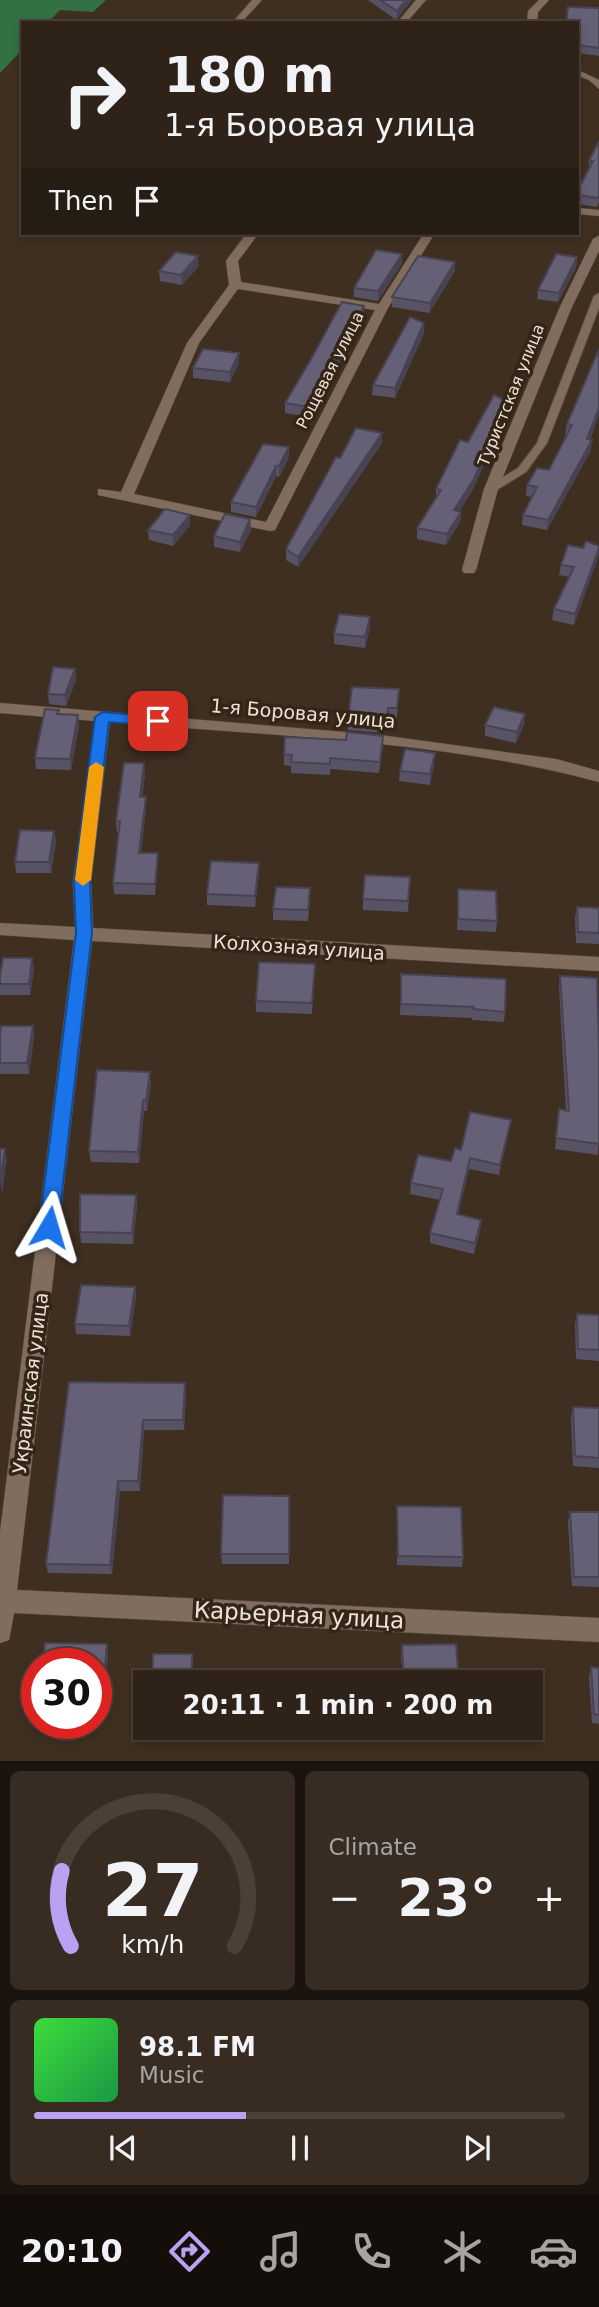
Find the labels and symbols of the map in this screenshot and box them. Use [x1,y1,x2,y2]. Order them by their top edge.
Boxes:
street label: Рощевая улица [292,308,368,432]
street label: Туристская улица [473,321,548,470]
pin [128,691,188,751]
street label: 1-я Боровая улица [210,694,396,732]
street label: Колхозная улица [212,930,386,964]
position arrow [12,1190,86,1264]
street label: Украинская улица [8,1291,52,1475]
street label: Карьерная улица [193,1597,405,1633]
speed limit sign: 30 [21,1648,112,1739]

